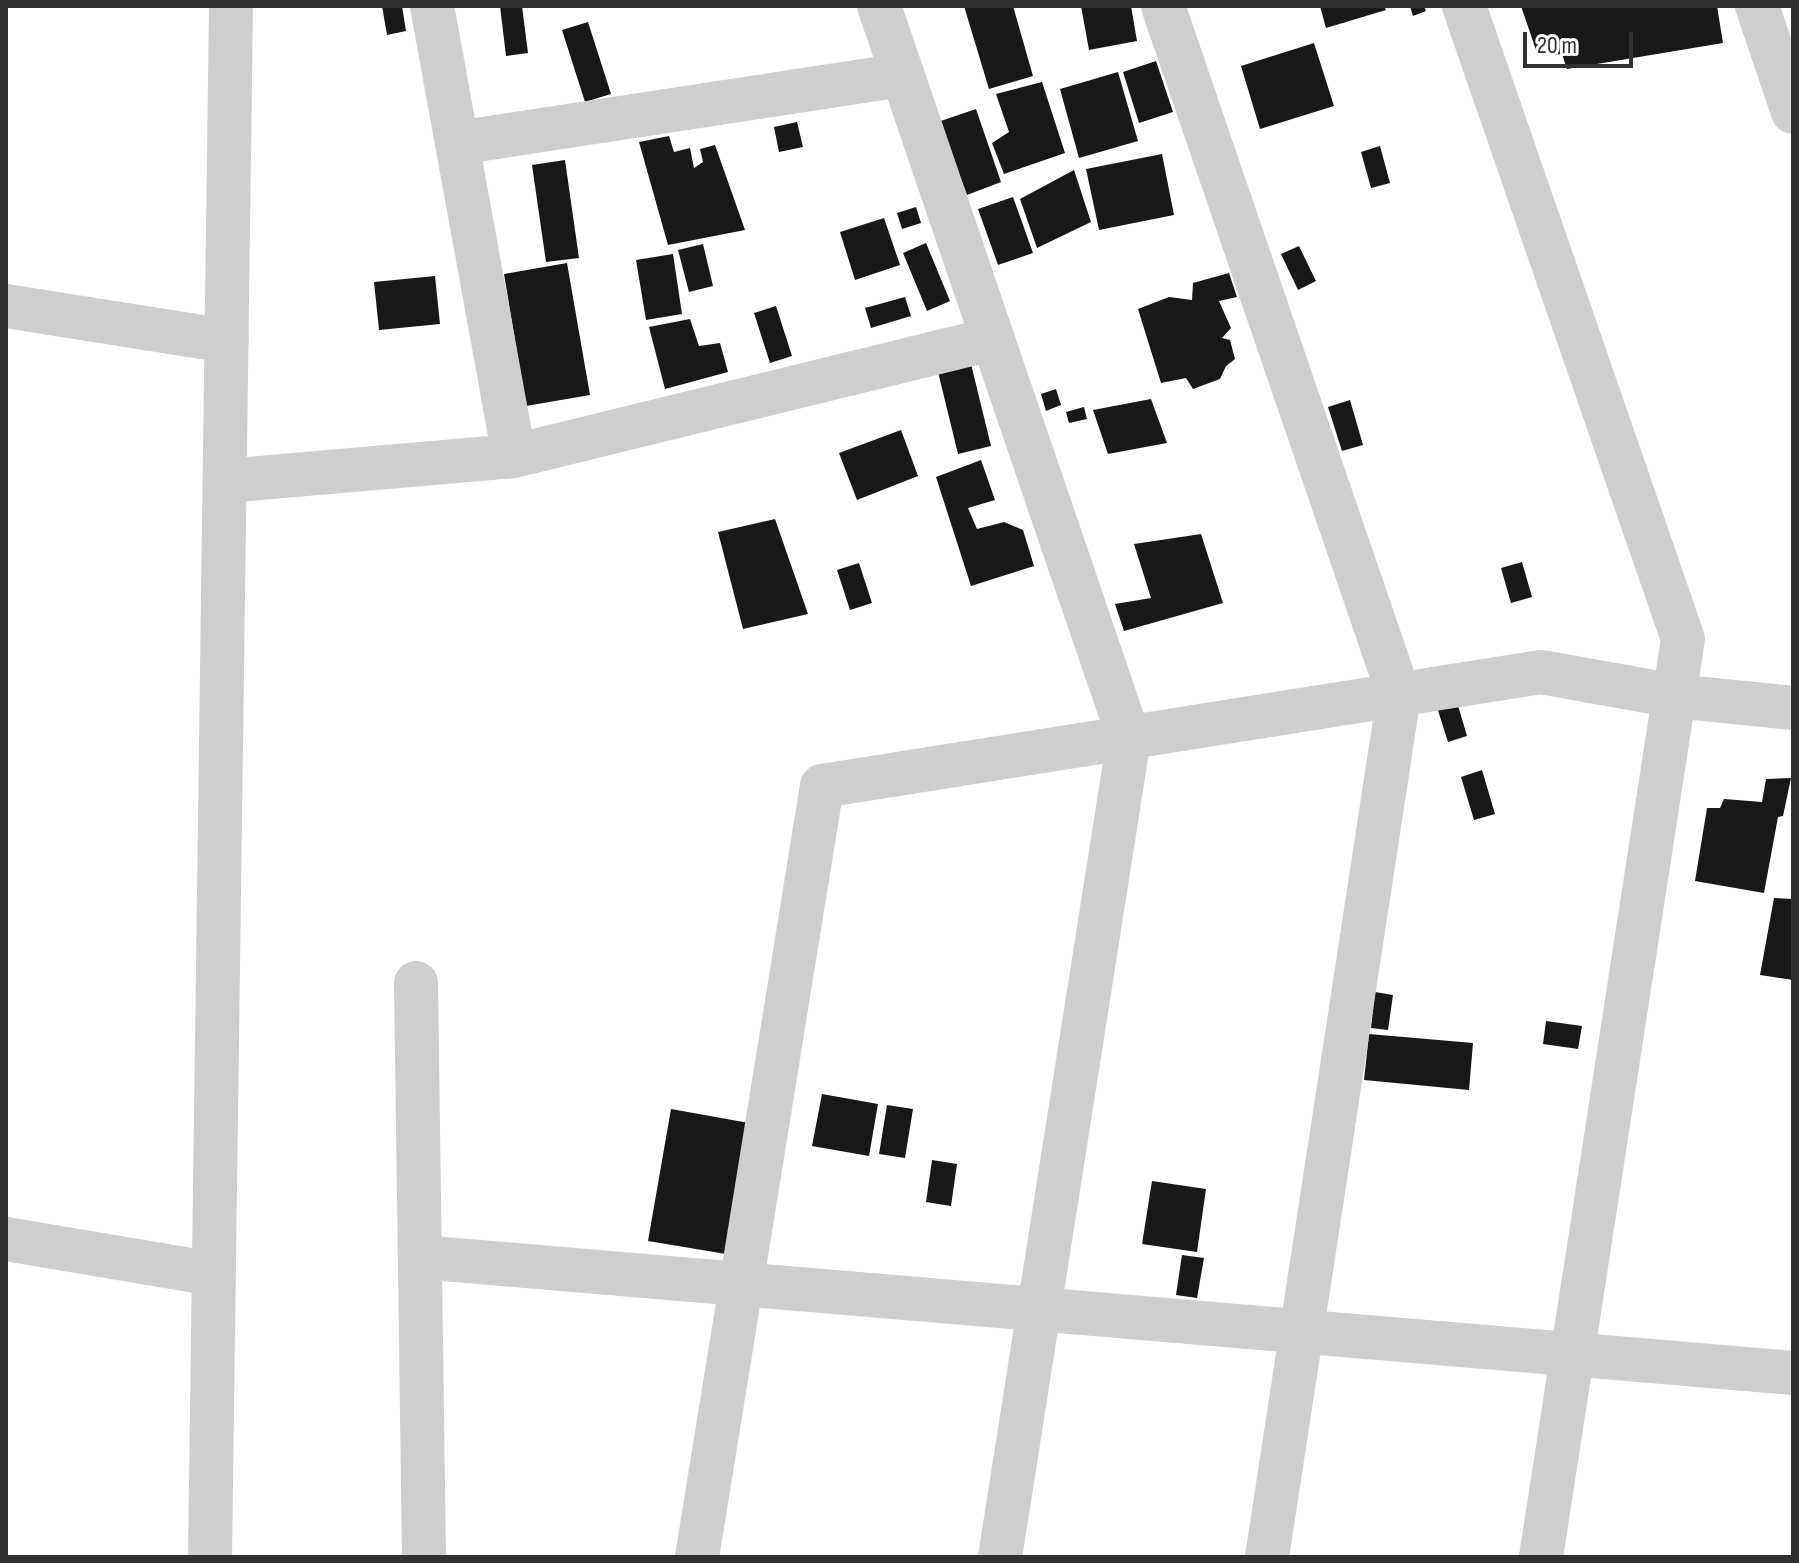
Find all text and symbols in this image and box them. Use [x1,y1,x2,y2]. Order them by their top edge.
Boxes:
scale bar [1527,16,1637,66]
text: 20 m [1537,31,1577,60]

